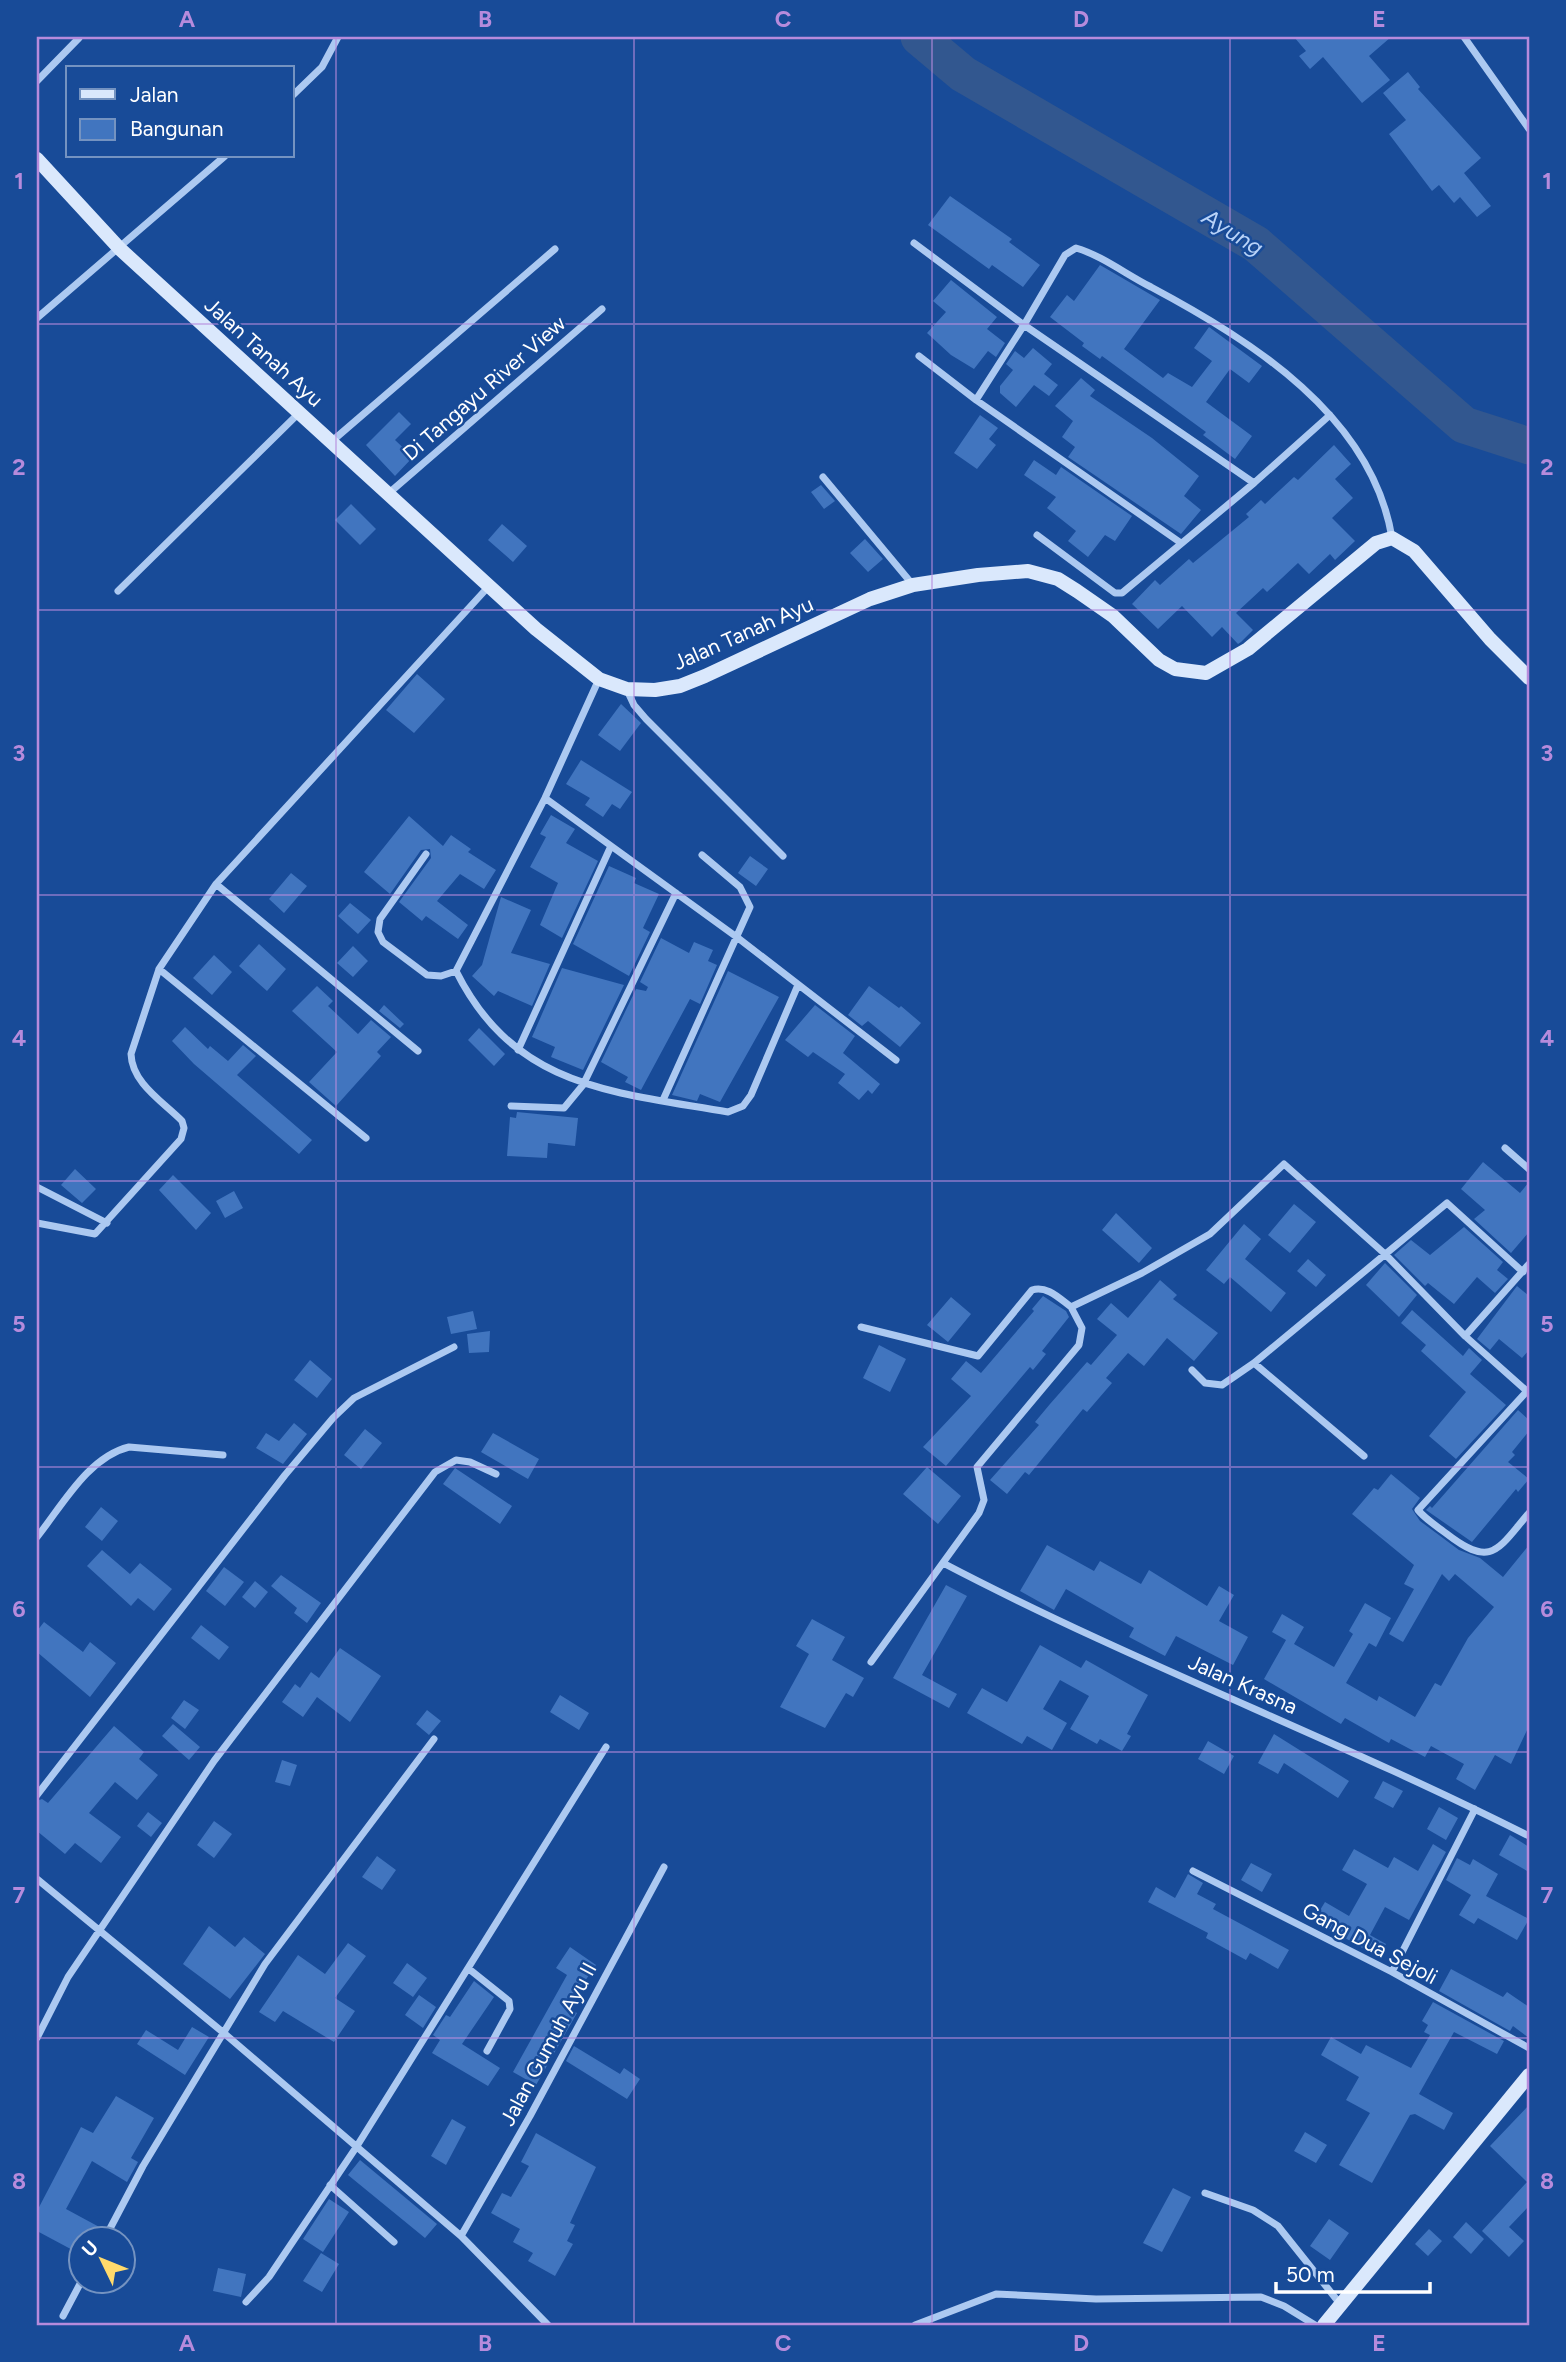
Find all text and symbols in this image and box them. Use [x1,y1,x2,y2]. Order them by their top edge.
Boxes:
text: A [179,5,196,33]
text: B [478,5,492,33]
text: C [775,5,792,33]
text: D [1073,5,1089,33]
text: E [1372,5,1386,33]
legend [66,66,294,158]
text: Jalan [130,82,179,107]
text: Bangunan [130,116,223,141]
text: 1 [14,167,24,195]
text: 1 [1542,167,1552,195]
water label: Ayung [1196,202,1269,262]
street label: Jalan Tanah Ayu [200,292,328,412]
street label: Di Tangayu River View [397,310,571,466]
text: 2 [12,453,26,481]
text: 2 [1540,453,1554,481]
street label: Jalan Tanah Ayu [669,591,817,675]
text: 3 [13,739,25,767]
text: 3 [1541,739,1553,767]
text: 4 [12,1024,26,1052]
text: 4 [1540,1024,1554,1052]
text: 5 [12,1310,26,1338]
text: 5 [1540,1310,1554,1338]
text: 6 [12,1595,26,1623]
text: 6 [1540,1595,1554,1623]
street label: Jalan Krasna [1185,1649,1301,1719]
text: 7 [13,1881,26,1909]
text: 7 [1541,1881,1554,1909]
street label: Gang Dua Sejoli [1298,1897,1442,1989]
street label: Jalan Gumuh Ayu II [494,1958,602,2130]
text: 8 [12,2167,26,2195]
text: 8 [1540,2167,1554,2195]
north arrow [66,2226,136,2296]
text: U [77,2236,103,2261]
scale bar [1276,2250,1430,2294]
text: 50 m [1286,2262,1335,2287]
text: A [179,2329,196,2357]
text: B [478,2329,492,2357]
text: C [775,2329,792,2357]
text: D [1073,2329,1089,2357]
text: E [1372,2329,1386,2357]

